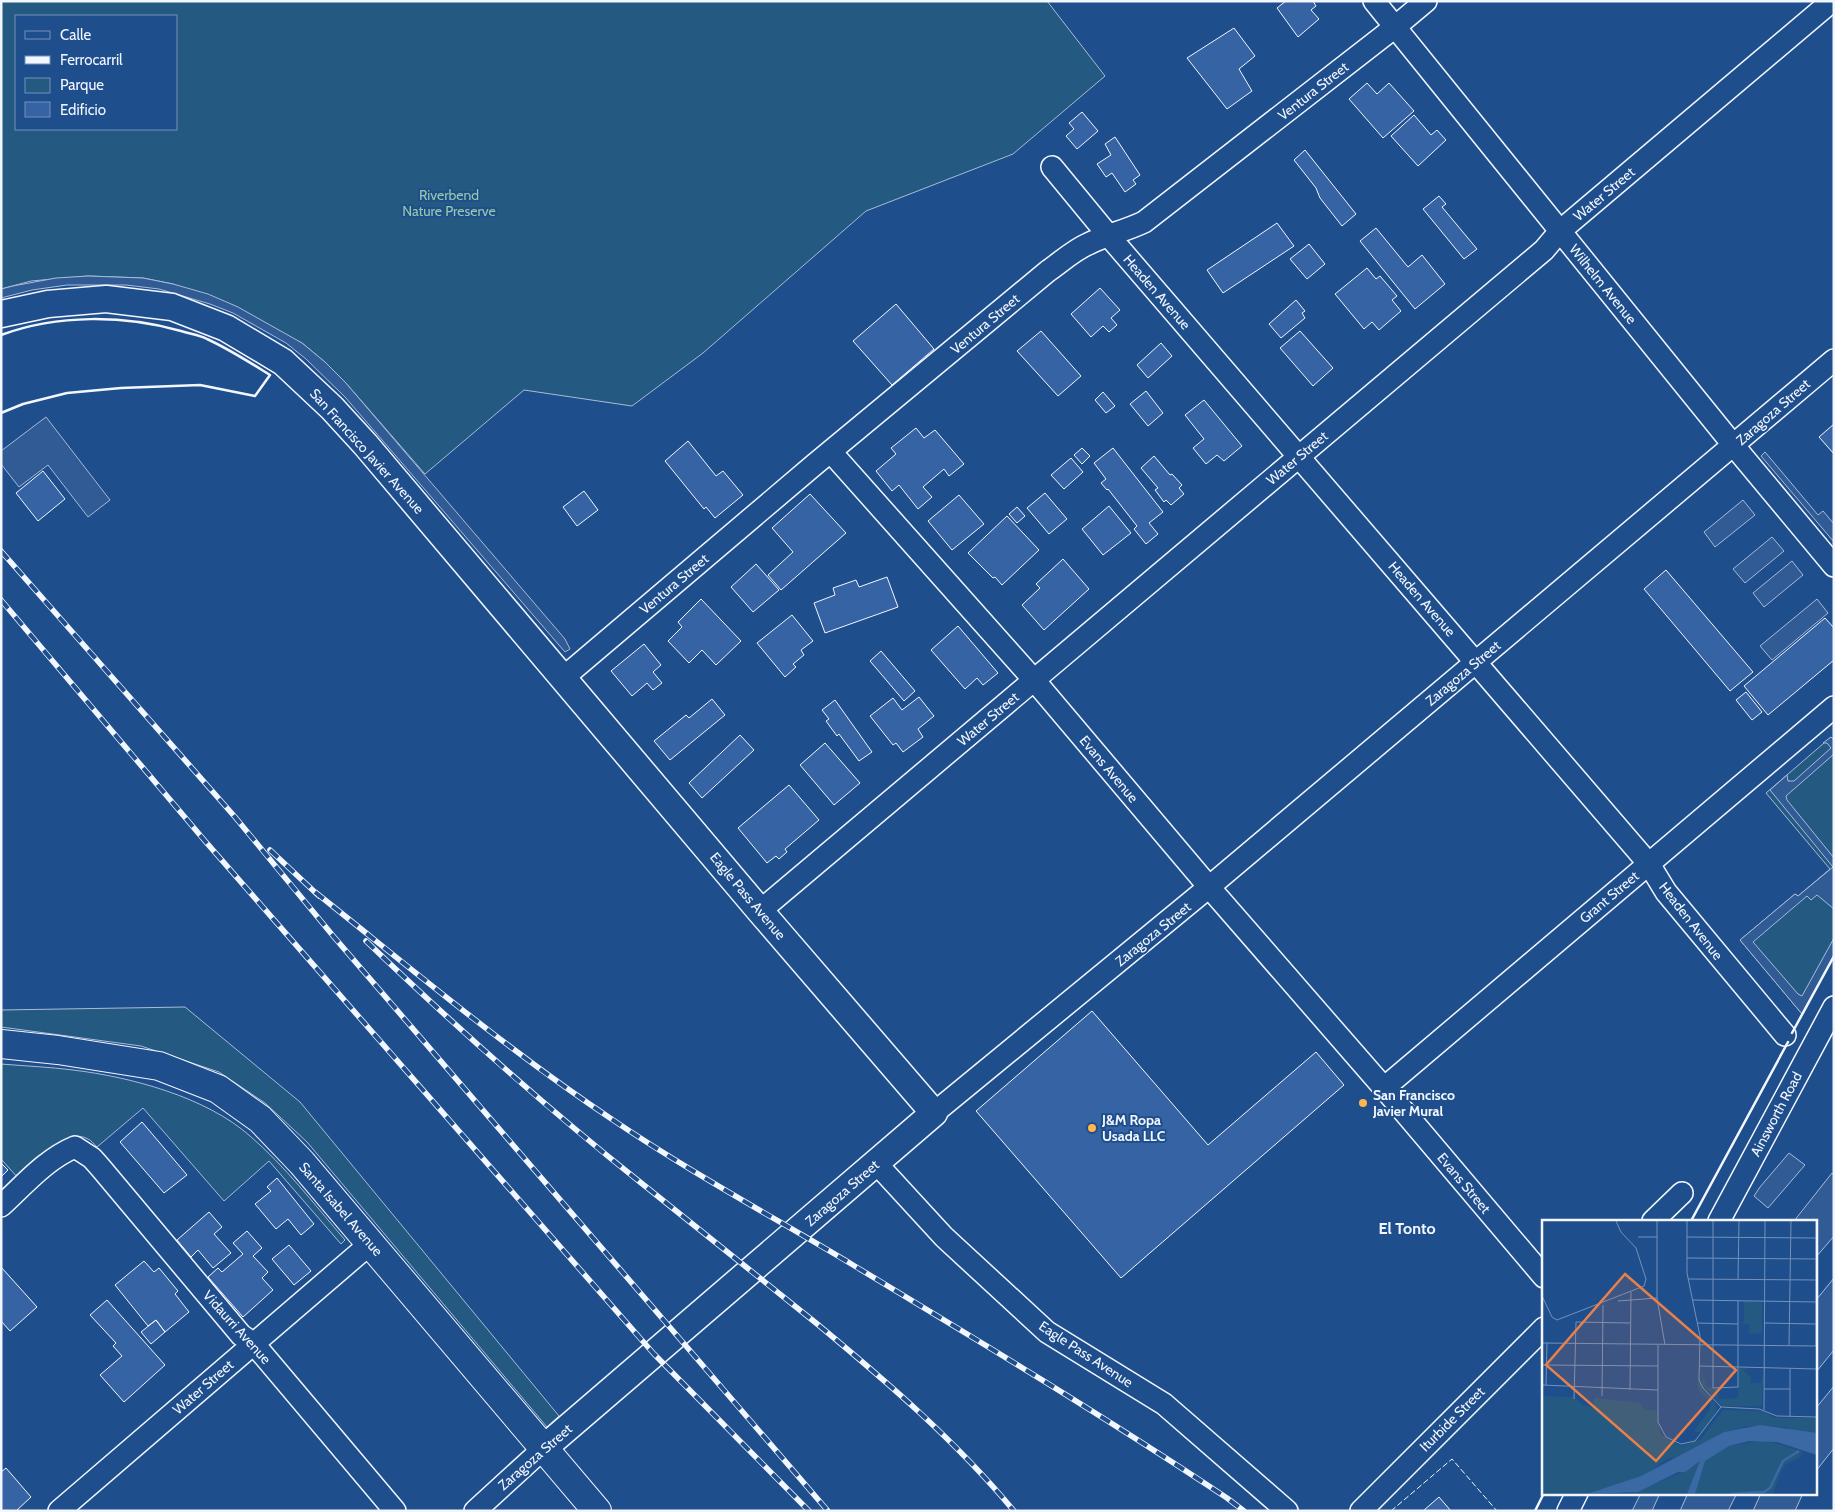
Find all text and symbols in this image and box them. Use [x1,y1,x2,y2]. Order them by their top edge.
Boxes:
legend [15,15,178,130]
text: Calle [60,26,91,44]
text: Ferrocarril [60,51,123,69]
street label: Ventura Street [1274,58,1352,124]
text: Parque [60,76,104,94]
text: Edificio [60,101,106,119]
street label: Water Street [1570,163,1639,225]
park label: Riverbend Nature Preserve [402,186,496,220]
street label: Wilhelm Avenue [1565,241,1641,327]
street label: Headen Avenue [1119,251,1195,333]
street label: Ventura Street [947,290,1023,358]
street label: Zaragoza Street [1732,375,1814,449]
street label: San Francisco Javier Avenue [306,385,428,517]
street label: Water Street [1263,427,1332,489]
street label: Ventura Street [636,550,712,618]
street label: Headen Avenue [1384,558,1460,640]
street label: Zaragoza Street [1422,636,1504,710]
street label: Water Street [954,688,1023,750]
street label: Evans Avenue [1076,732,1142,806]
street label: Eagle Pass Avenue [706,849,790,943]
street label: Grant Street [1576,867,1643,927]
street label: Headen Avenue [1655,878,1727,964]
street label: Zaragoza Street [1111,898,1195,970]
street label: Ainsworth Road [1746,1069,1806,1159]
place label: San Francisco Javier Mural [1372,1086,1455,1120]
marker: San Francisco Javier Mural [1357,1097,1369,1109]
place label: J&M Ropa Usada LLC [1101,1111,1166,1145]
marker: J&M Ropa Usada LLC [1086,1122,1098,1134]
street label: Evans Street [1433,1149,1495,1217]
street label: Zaragoza Street [801,1156,883,1230]
street label: Santa Isabel Avenue [295,1158,387,1260]
district label: El Tonto [1378,1219,1436,1238]
inset map [1542,1220,1818,1494]
street label: Vidaurri Avenue [199,1286,275,1368]
street label: Eagle Pass Avenue [1036,1317,1136,1391]
street label: Water Street [169,1356,237,1418]
street label: Iturbide Street [1416,1382,1489,1455]
street label: Zaragoza Street [494,1420,576,1494]

